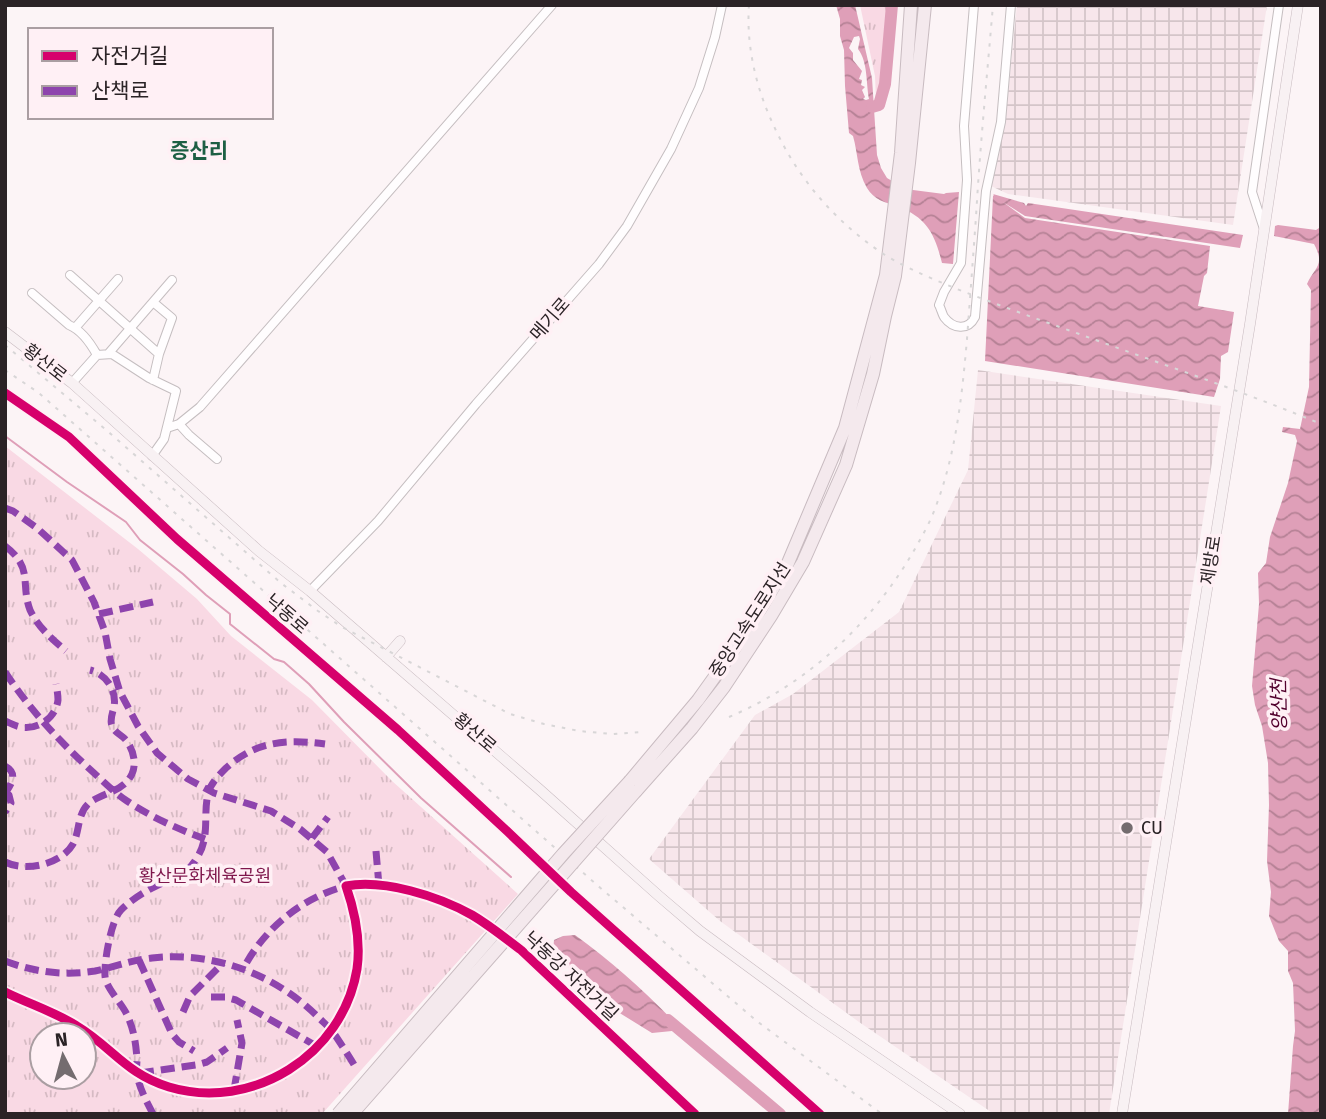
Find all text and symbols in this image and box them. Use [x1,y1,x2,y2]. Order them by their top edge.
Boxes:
legend [28,28,273,119]
text: 자전거길 [91,43,168,69]
text: 산책로 [91,78,149,104]
district label: 증산리 [170,138,228,164]
street label: 메기로 [525,293,575,345]
street label: 황산로 [19,339,71,387]
street label: 제방로 [1196,534,1226,586]
street label: 중앙고속도로지선 [705,558,795,682]
street label: 낙동로 [261,589,313,639]
water label: 양산천 [1267,677,1291,731]
street label: 황산로 [449,708,501,758]
place label: CU [1141,817,1163,839]
marker: CU [1119,820,1135,836]
park label: 황산문화체육공원 [139,865,271,887]
street label: 낙동강 자전거길 [519,927,623,1025]
north arrow [28,1021,98,1091]
text: N [54,1027,69,1052]

